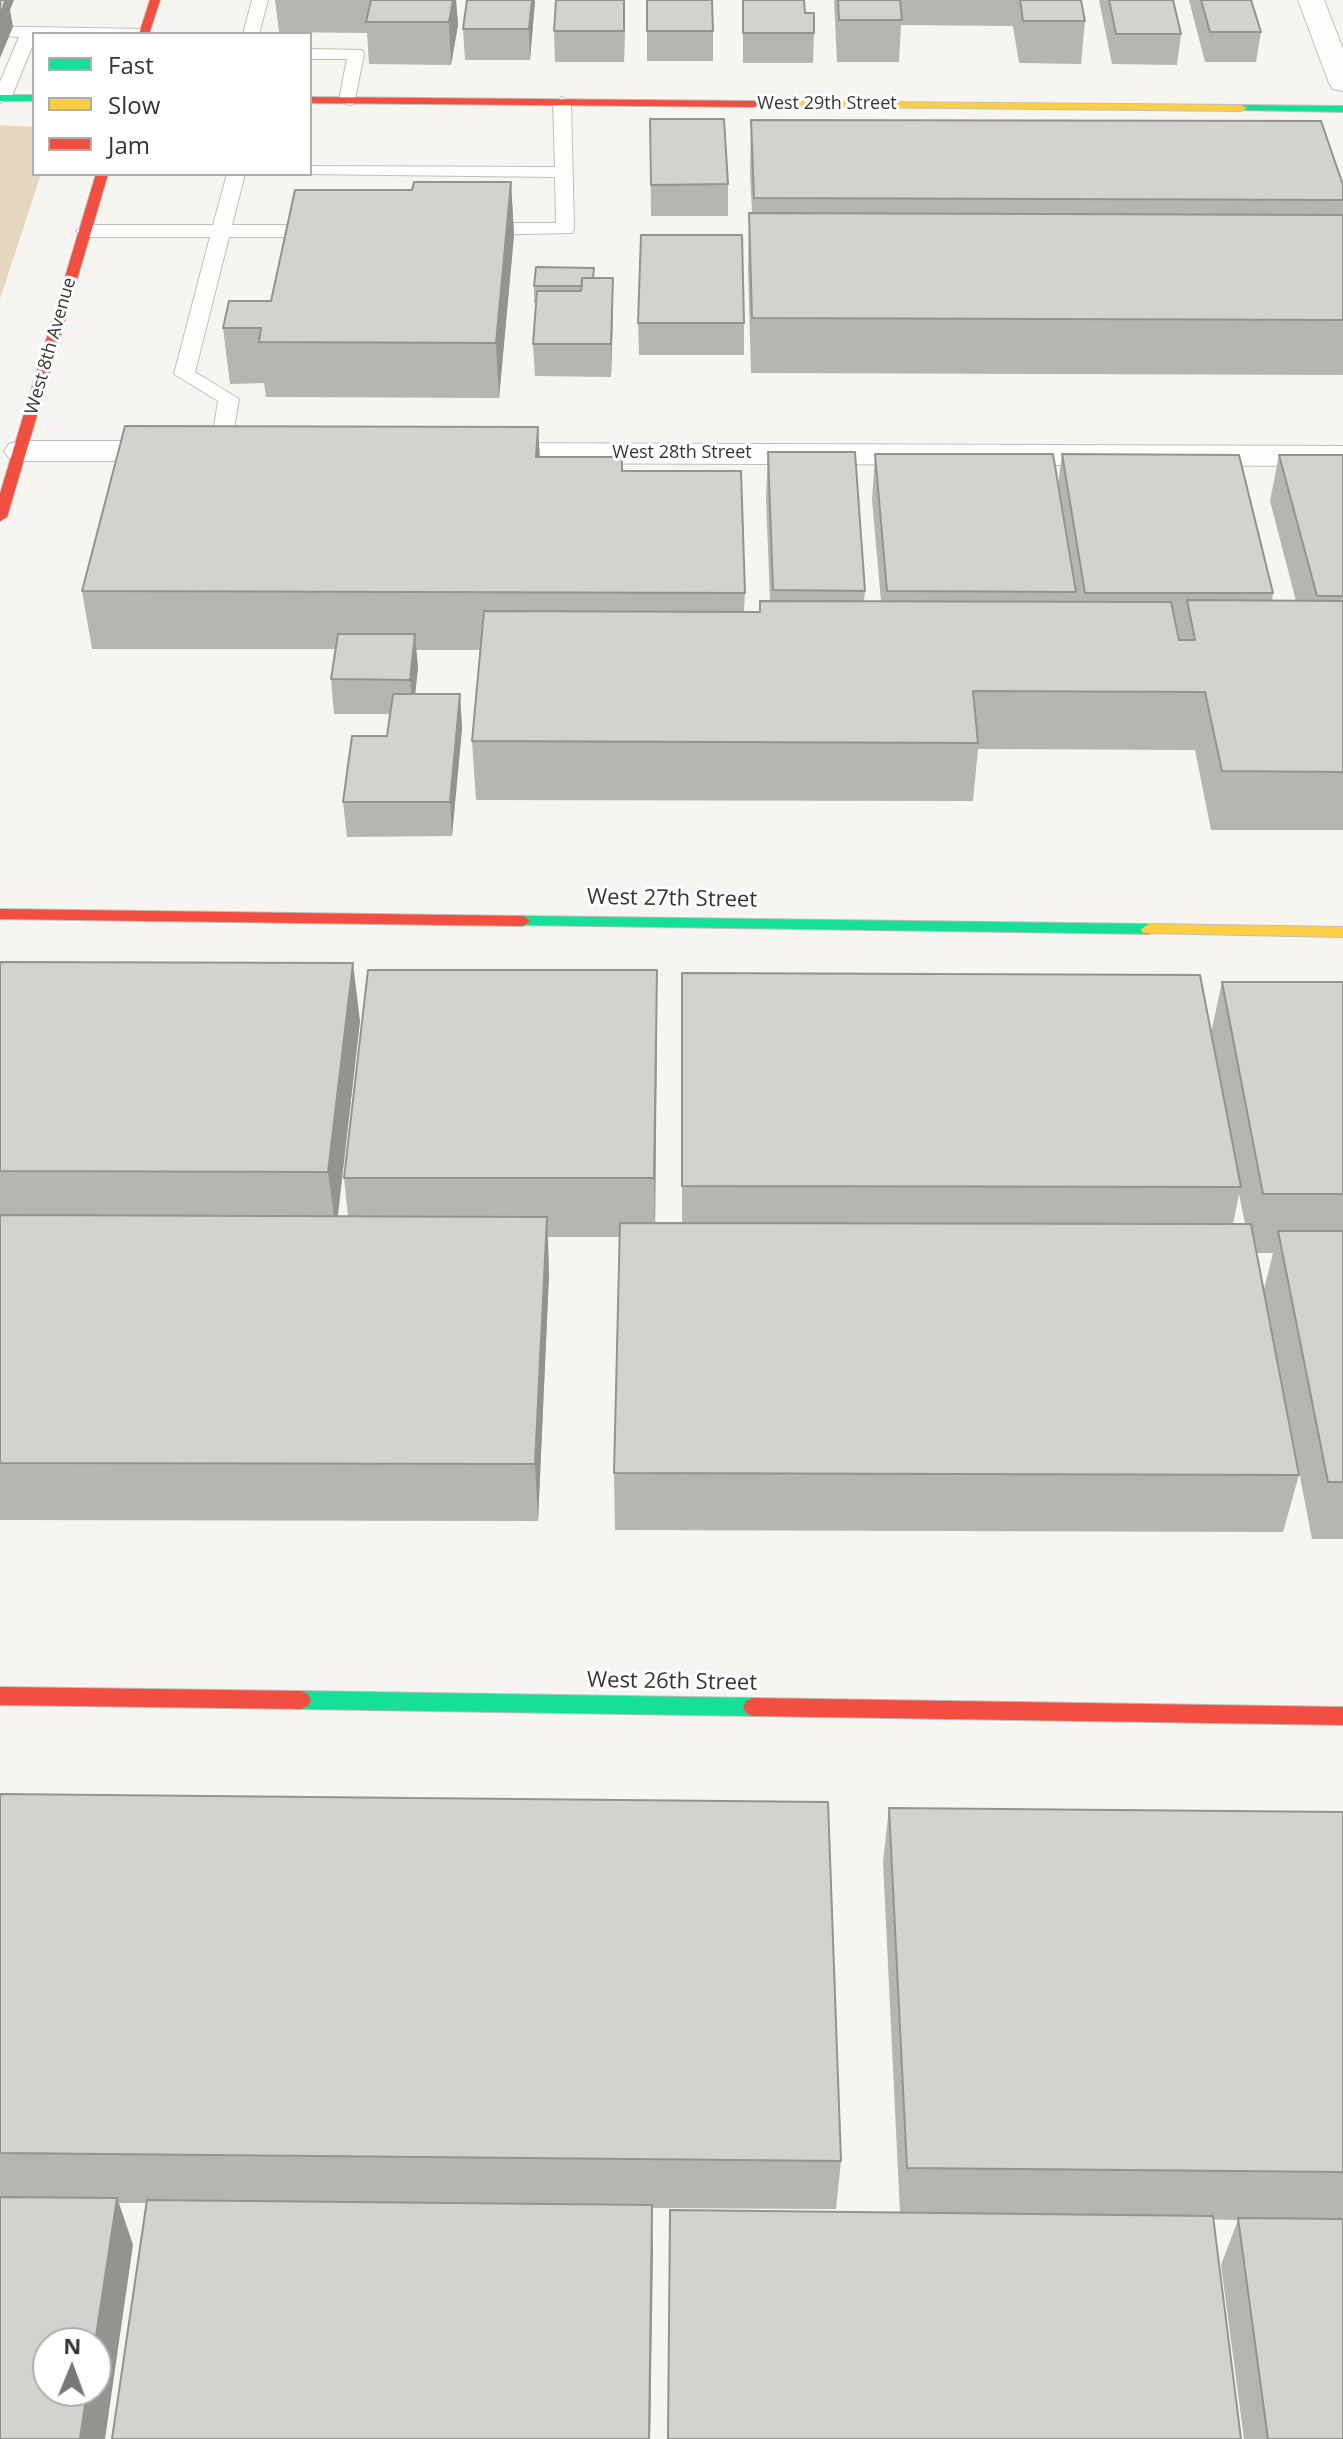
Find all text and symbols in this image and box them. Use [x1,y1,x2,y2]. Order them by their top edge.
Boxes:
legend [32,32,312,176]
text: Fast [108,48,154,81]
text: Slow [108,88,160,121]
street label: West 29th Street [757,93,897,115]
text: Jam [108,128,150,161]
street label: West 8th Avenue [21,275,81,417]
street label: West 28th Street [612,442,752,464]
street label: West 27th Street [587,884,757,914]
street label: West 26th Street [587,1667,757,1697]
north arrow [32,2327,112,2407]
text: N [63,2330,82,2360]

